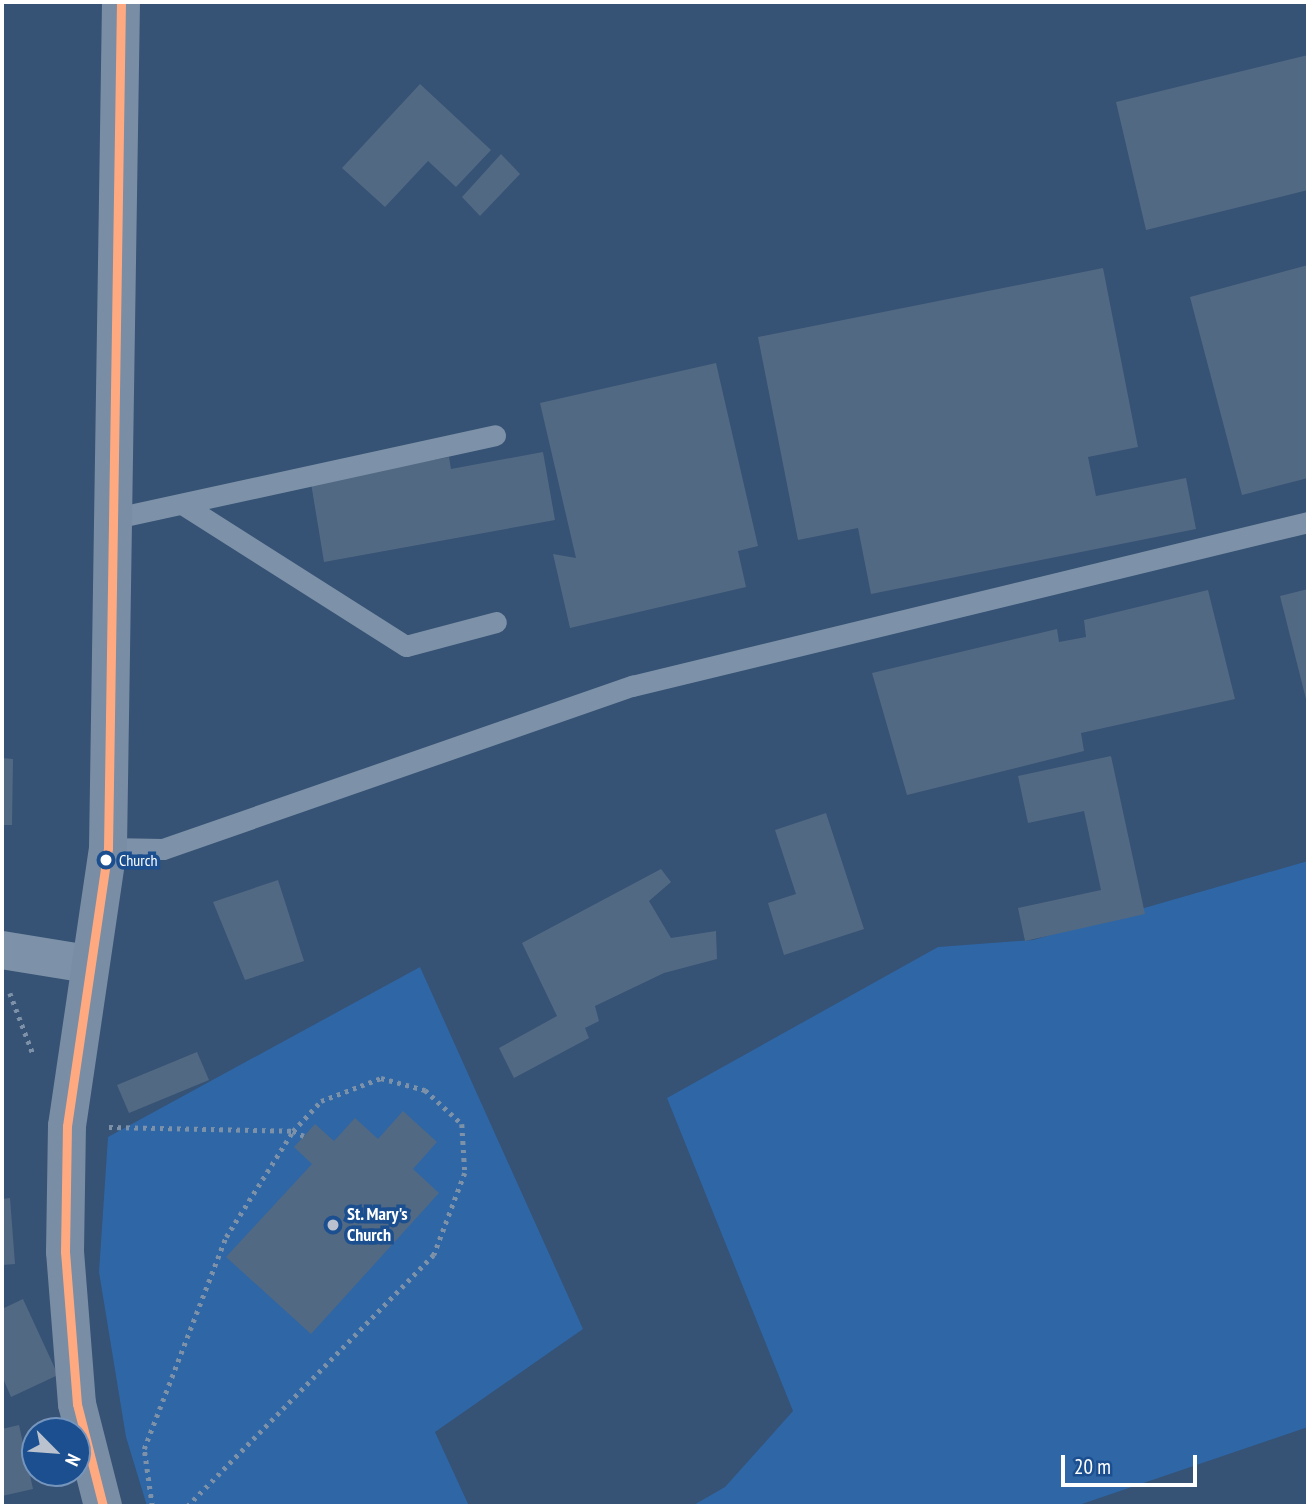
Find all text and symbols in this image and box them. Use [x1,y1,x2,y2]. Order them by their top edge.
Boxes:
place label: Church [119,850,157,870]
marker: Church [99,853,113,867]
place label: St. Mary's Church [347,1204,409,1246]
marker: St. Mary's Church [325,1217,341,1233]
north arrow [21,1417,91,1487]
scale bar [1065,1442,1202,1486]
text: N [60,1450,86,1470]
text: 20 m [1074,1453,1111,1480]

